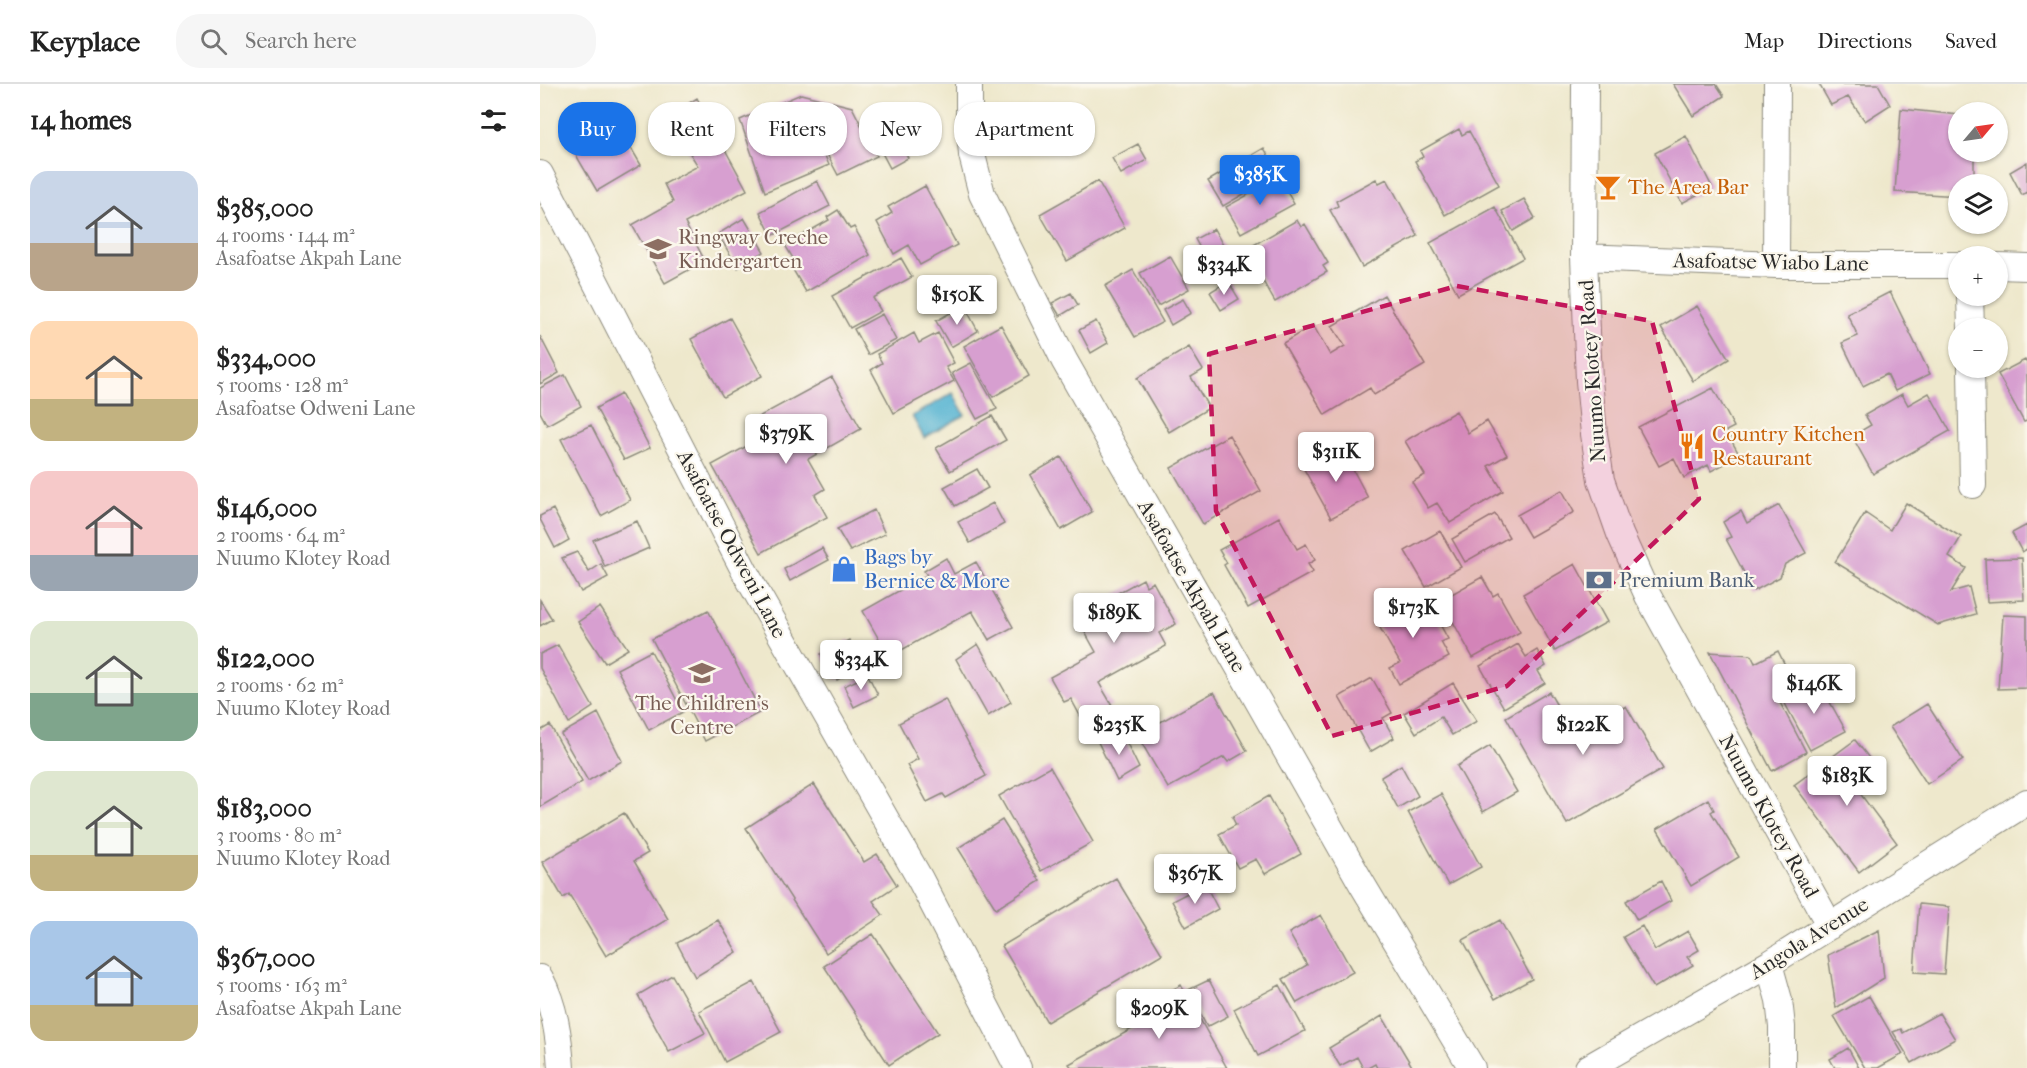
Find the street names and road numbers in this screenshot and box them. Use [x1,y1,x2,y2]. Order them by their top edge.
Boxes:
street label: Asafoatse Wiabo Lane [1672,248,1869,276]
street label: Nuumo Klotey Road [1574,278,1610,463]
street label: Asafoatse Odweni Lane [672,445,792,642]
street label: Asafoatse Akpah Lane [1132,495,1251,676]
street label: Nuumo Klotey Road [1714,730,1824,902]
street label: Angola Avenue [1744,892,1873,985]

